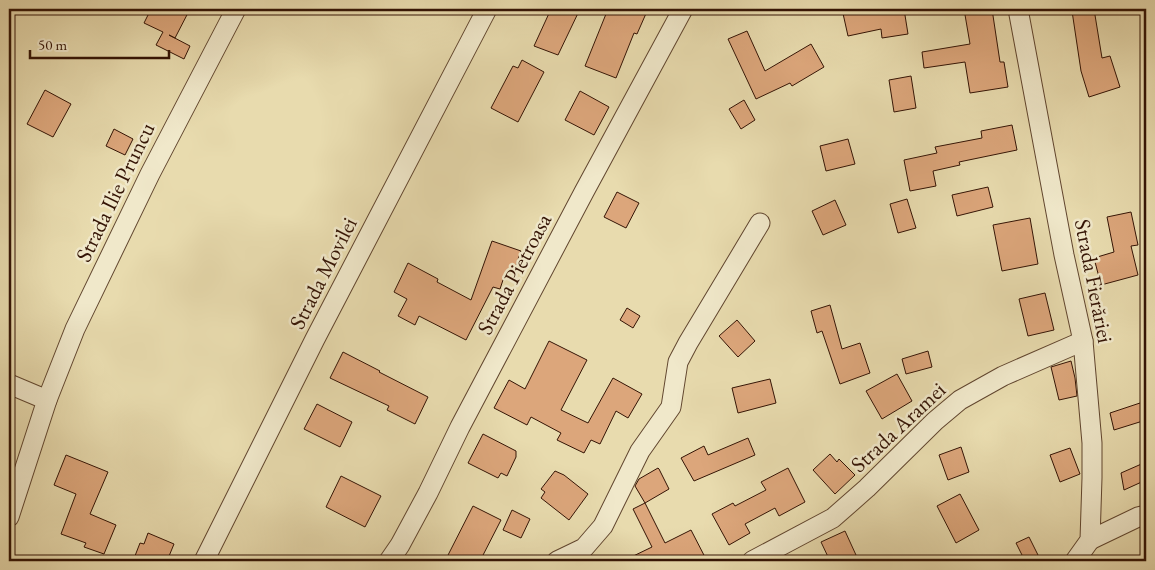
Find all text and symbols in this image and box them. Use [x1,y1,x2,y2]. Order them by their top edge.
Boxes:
scale bar [30,28,169,60]
text: 50 m [38,35,67,54]
street label: Strada Ilie Pruncu [69,117,162,267]
street label: Strada Pietroasa [470,208,558,340]
street label: Strada Movilei [282,212,364,334]
street label: Strada Fierăriei [1068,217,1120,345]
street label: Strada Aramei [844,375,952,479]

